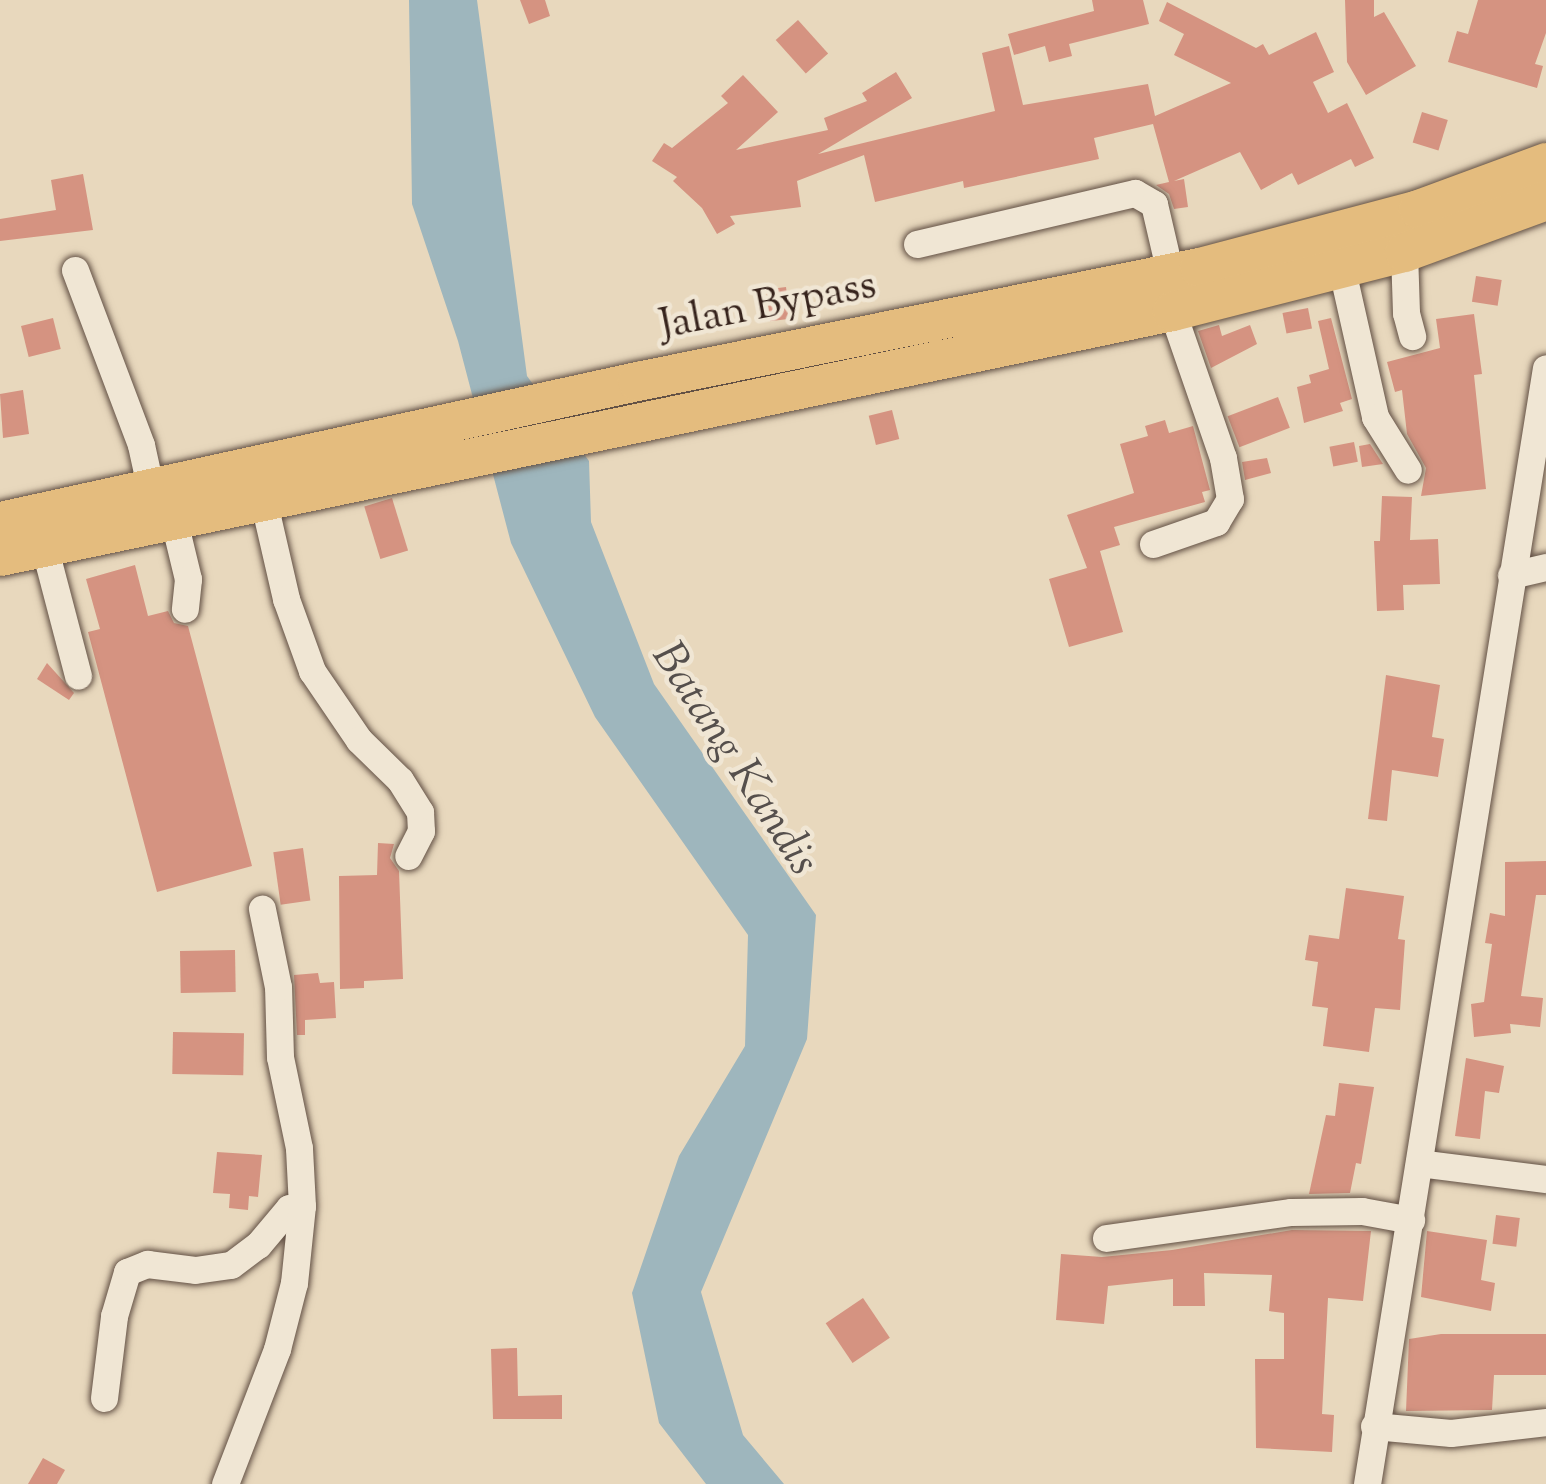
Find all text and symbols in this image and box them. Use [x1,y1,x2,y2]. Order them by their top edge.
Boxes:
street label: Jalan Bypass [655,261,881,353]
water label: Batang Kandis [638,633,828,887]

